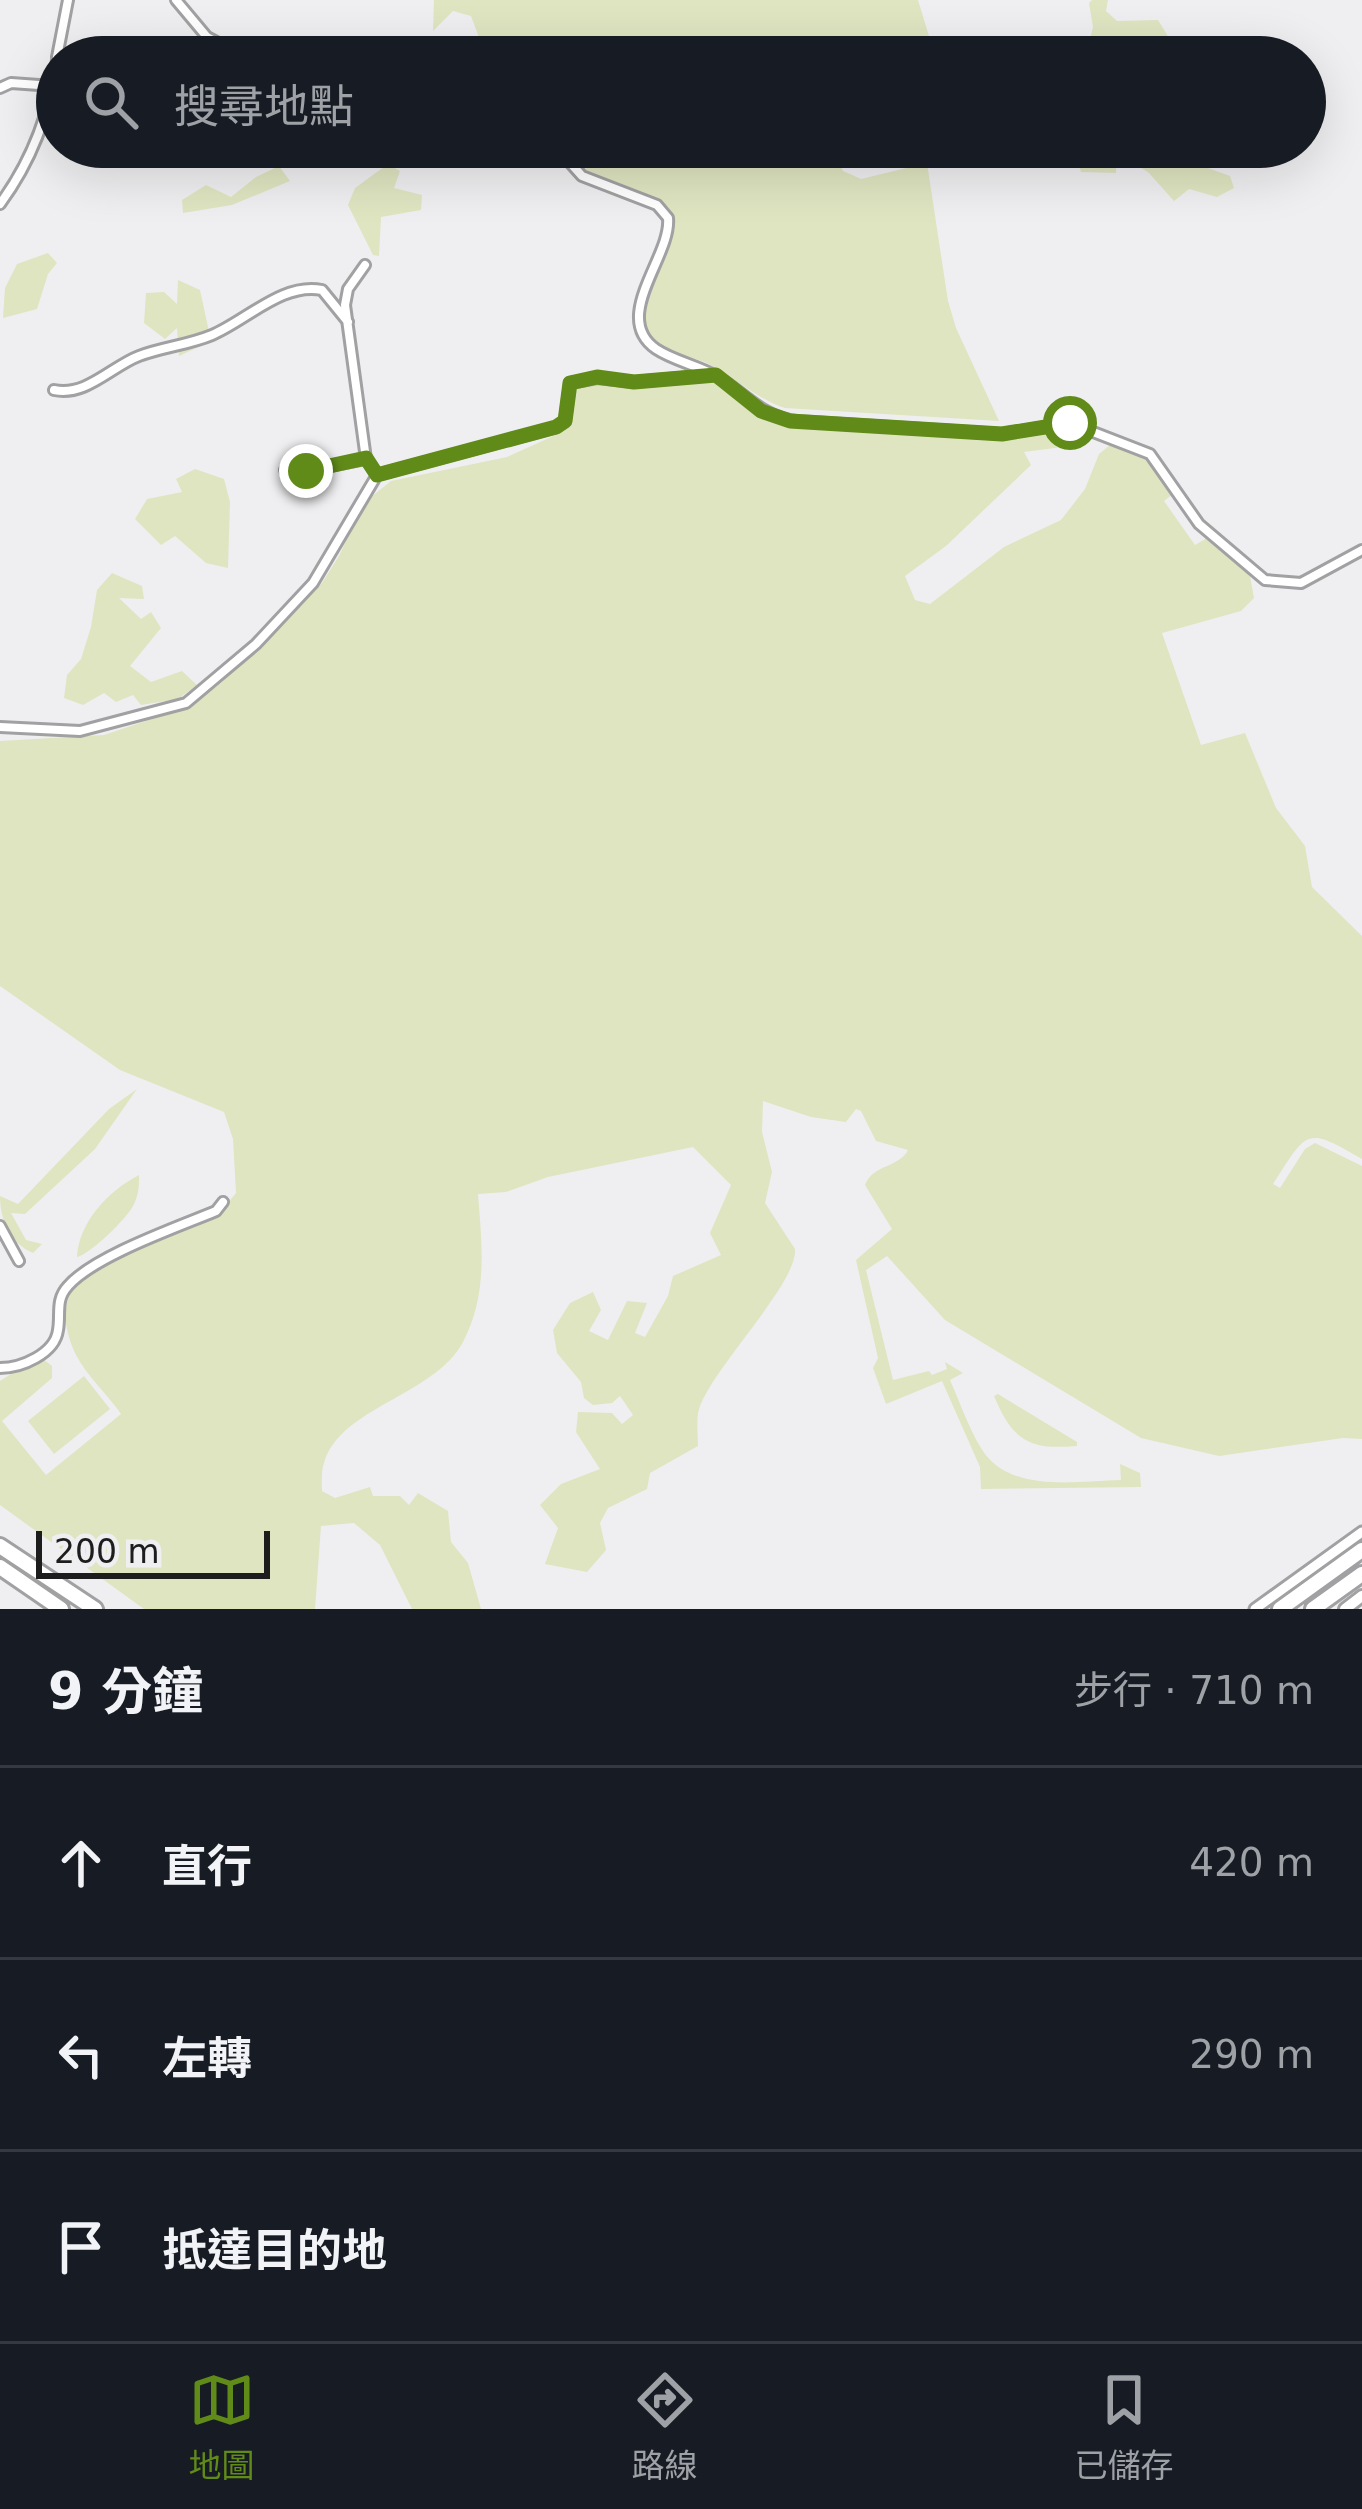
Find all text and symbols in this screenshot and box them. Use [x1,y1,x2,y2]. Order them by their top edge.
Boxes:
search box [36,36,1326,168]
icon: search [78,69,144,135]
text: 搜尋地點 [174,80,354,133]
route start [1043,396,1097,450]
route end [279,444,333,498]
scale bar [36,1525,270,1578]
text: 200 m [54,1532,160,1571]
text: 9 分鐘 [48,1662,203,1721]
text: 步行 · 710 m [1074,1668,1314,1713]
icon: ahead [48,1830,114,1896]
text: 直行 [162,1840,252,1893]
text: 420 m [1189,1840,1314,1885]
icon: left [48,2022,114,2088]
text: 左轉 [162,2032,252,2085]
text: 290 m [1189,2032,1314,2077]
icon: arrive [48,2214,114,2280]
text: 抵達目的地 [162,2224,387,2277]
tab: 地圖 [189,2367,255,2487]
tab: 路線 [632,2367,698,2487]
tab: 已儲存 [1075,2367,1174,2487]

